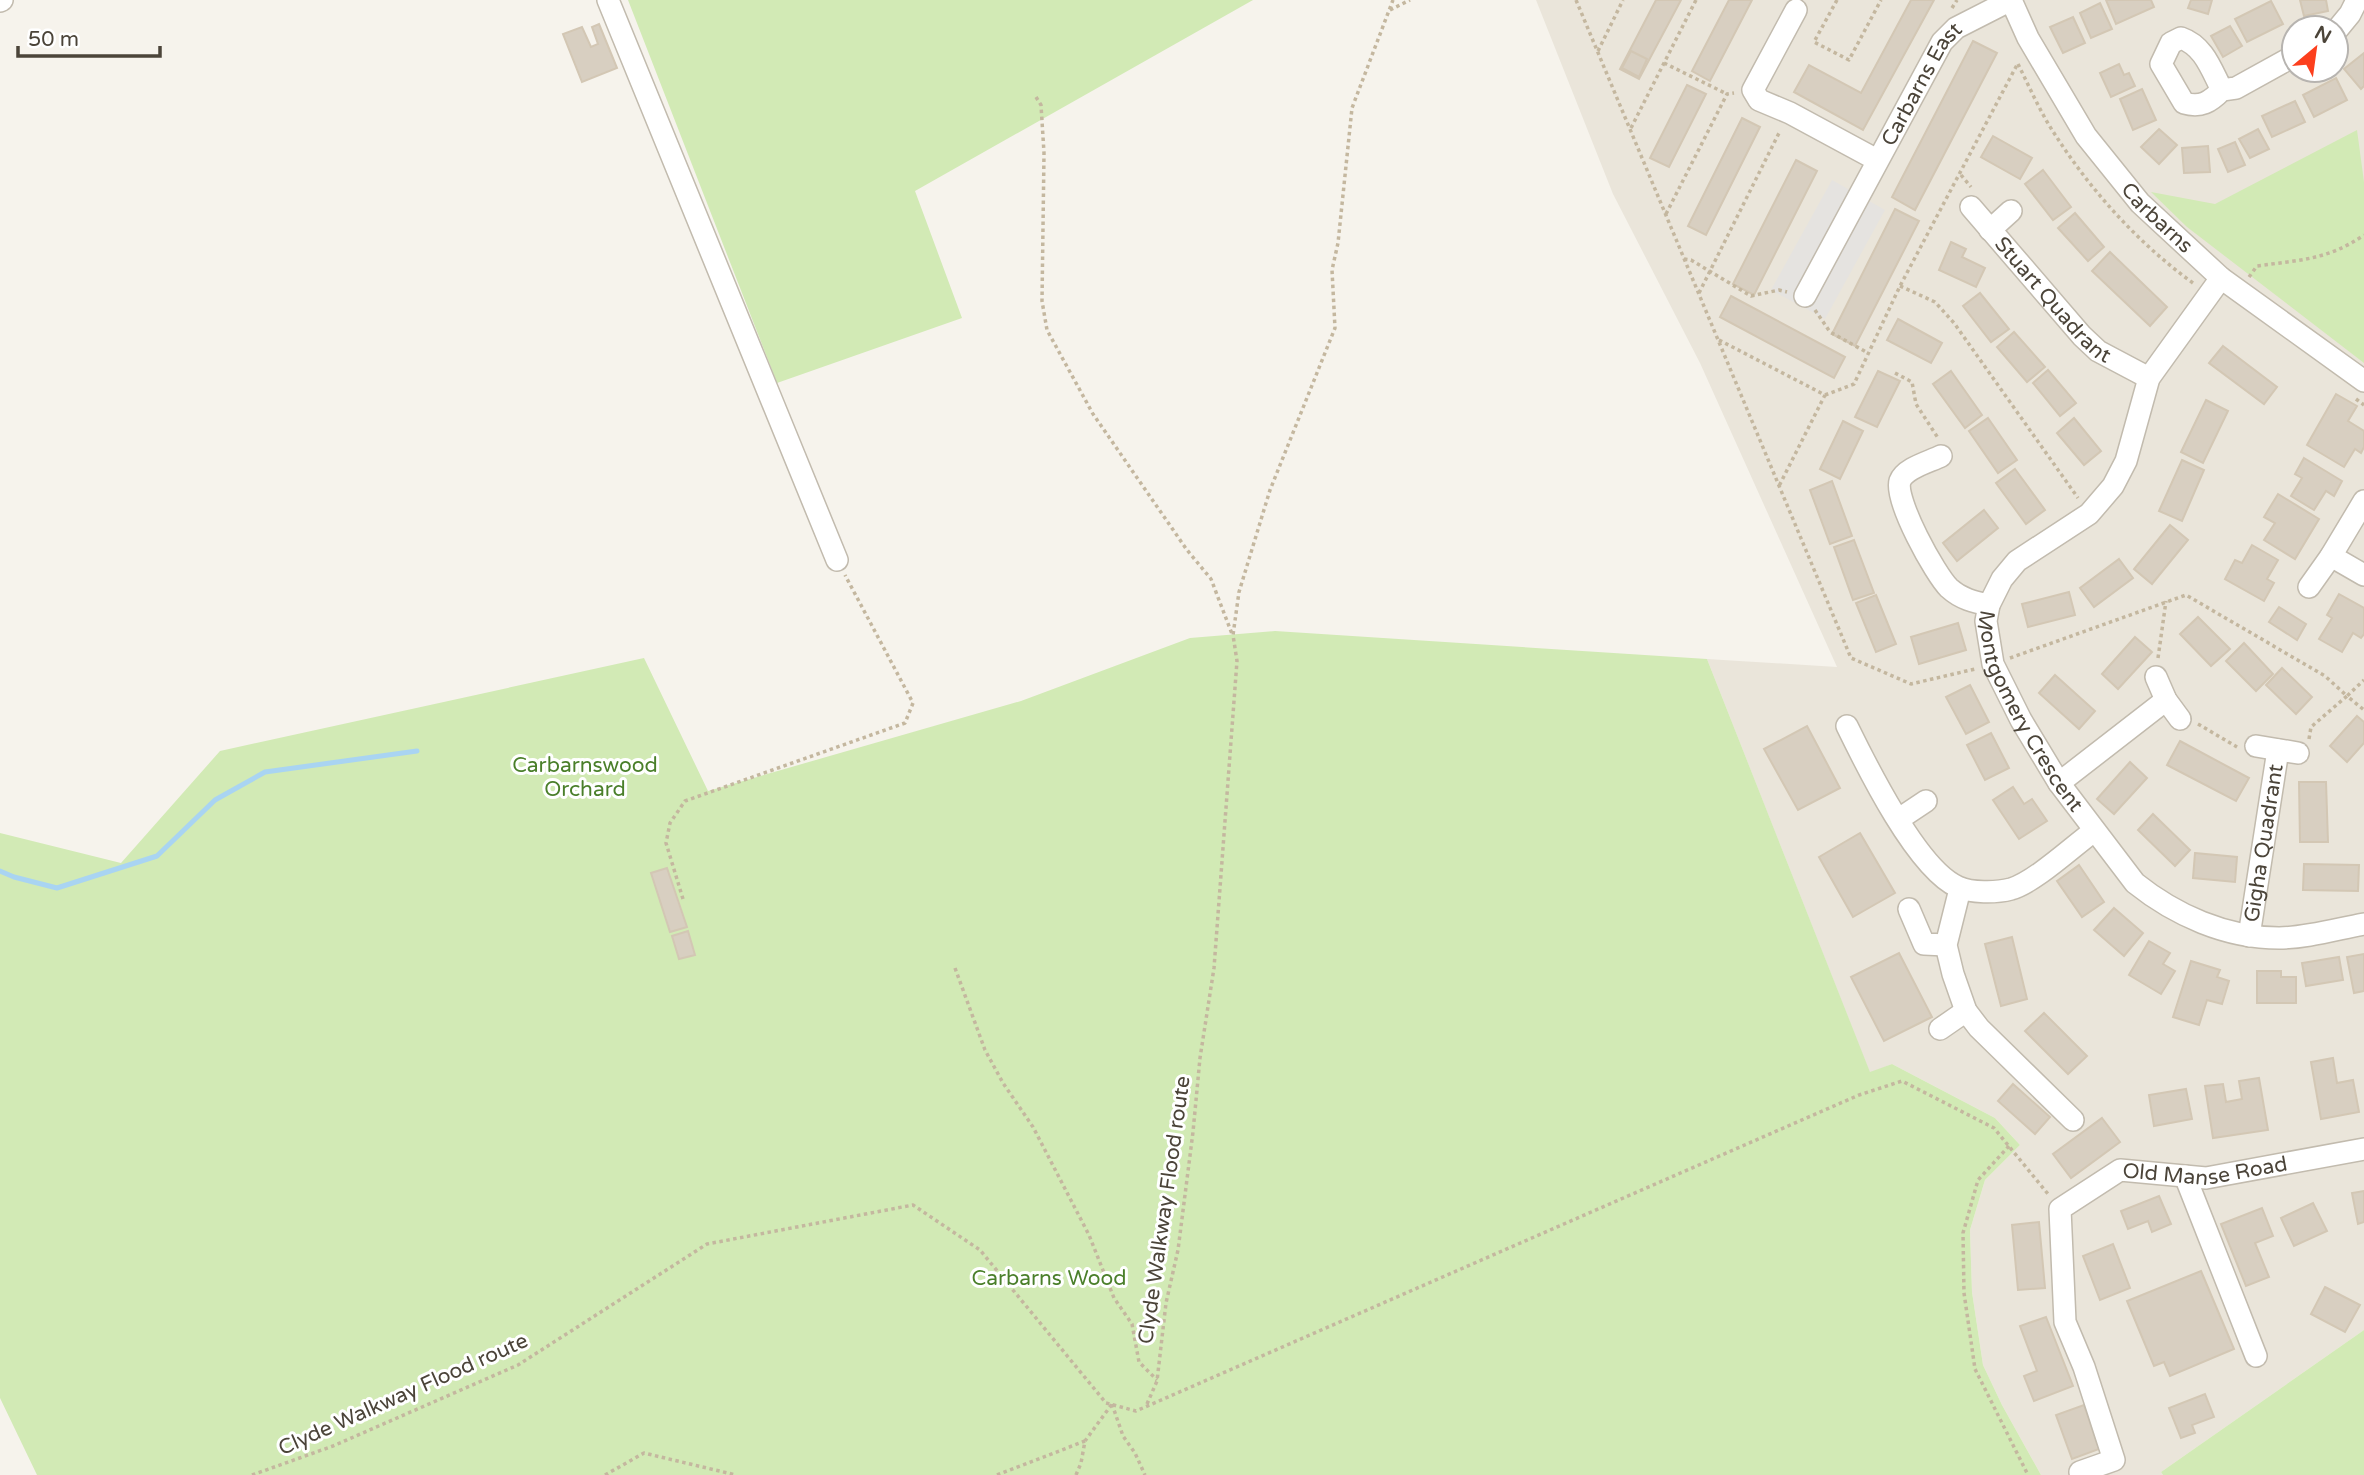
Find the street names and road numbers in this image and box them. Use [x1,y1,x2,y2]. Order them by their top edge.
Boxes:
street label: Carbarns East [1876,17,1967,150]
street label: Carbarns [2116,178,2198,259]
street label: Stuart Quadrant [1989,232,2115,368]
street label: Montgomery Crescent [1972,608,2088,817]
street label: Gigha Quadrant [2239,762,2289,924]
street label: Clyde Walkway Flood route [1133,1074,1196,1346]
street label: Old Manse Road [2121,1151,2289,1191]
street label: Clyde Walkway Flood route [275,1328,532,1461]

